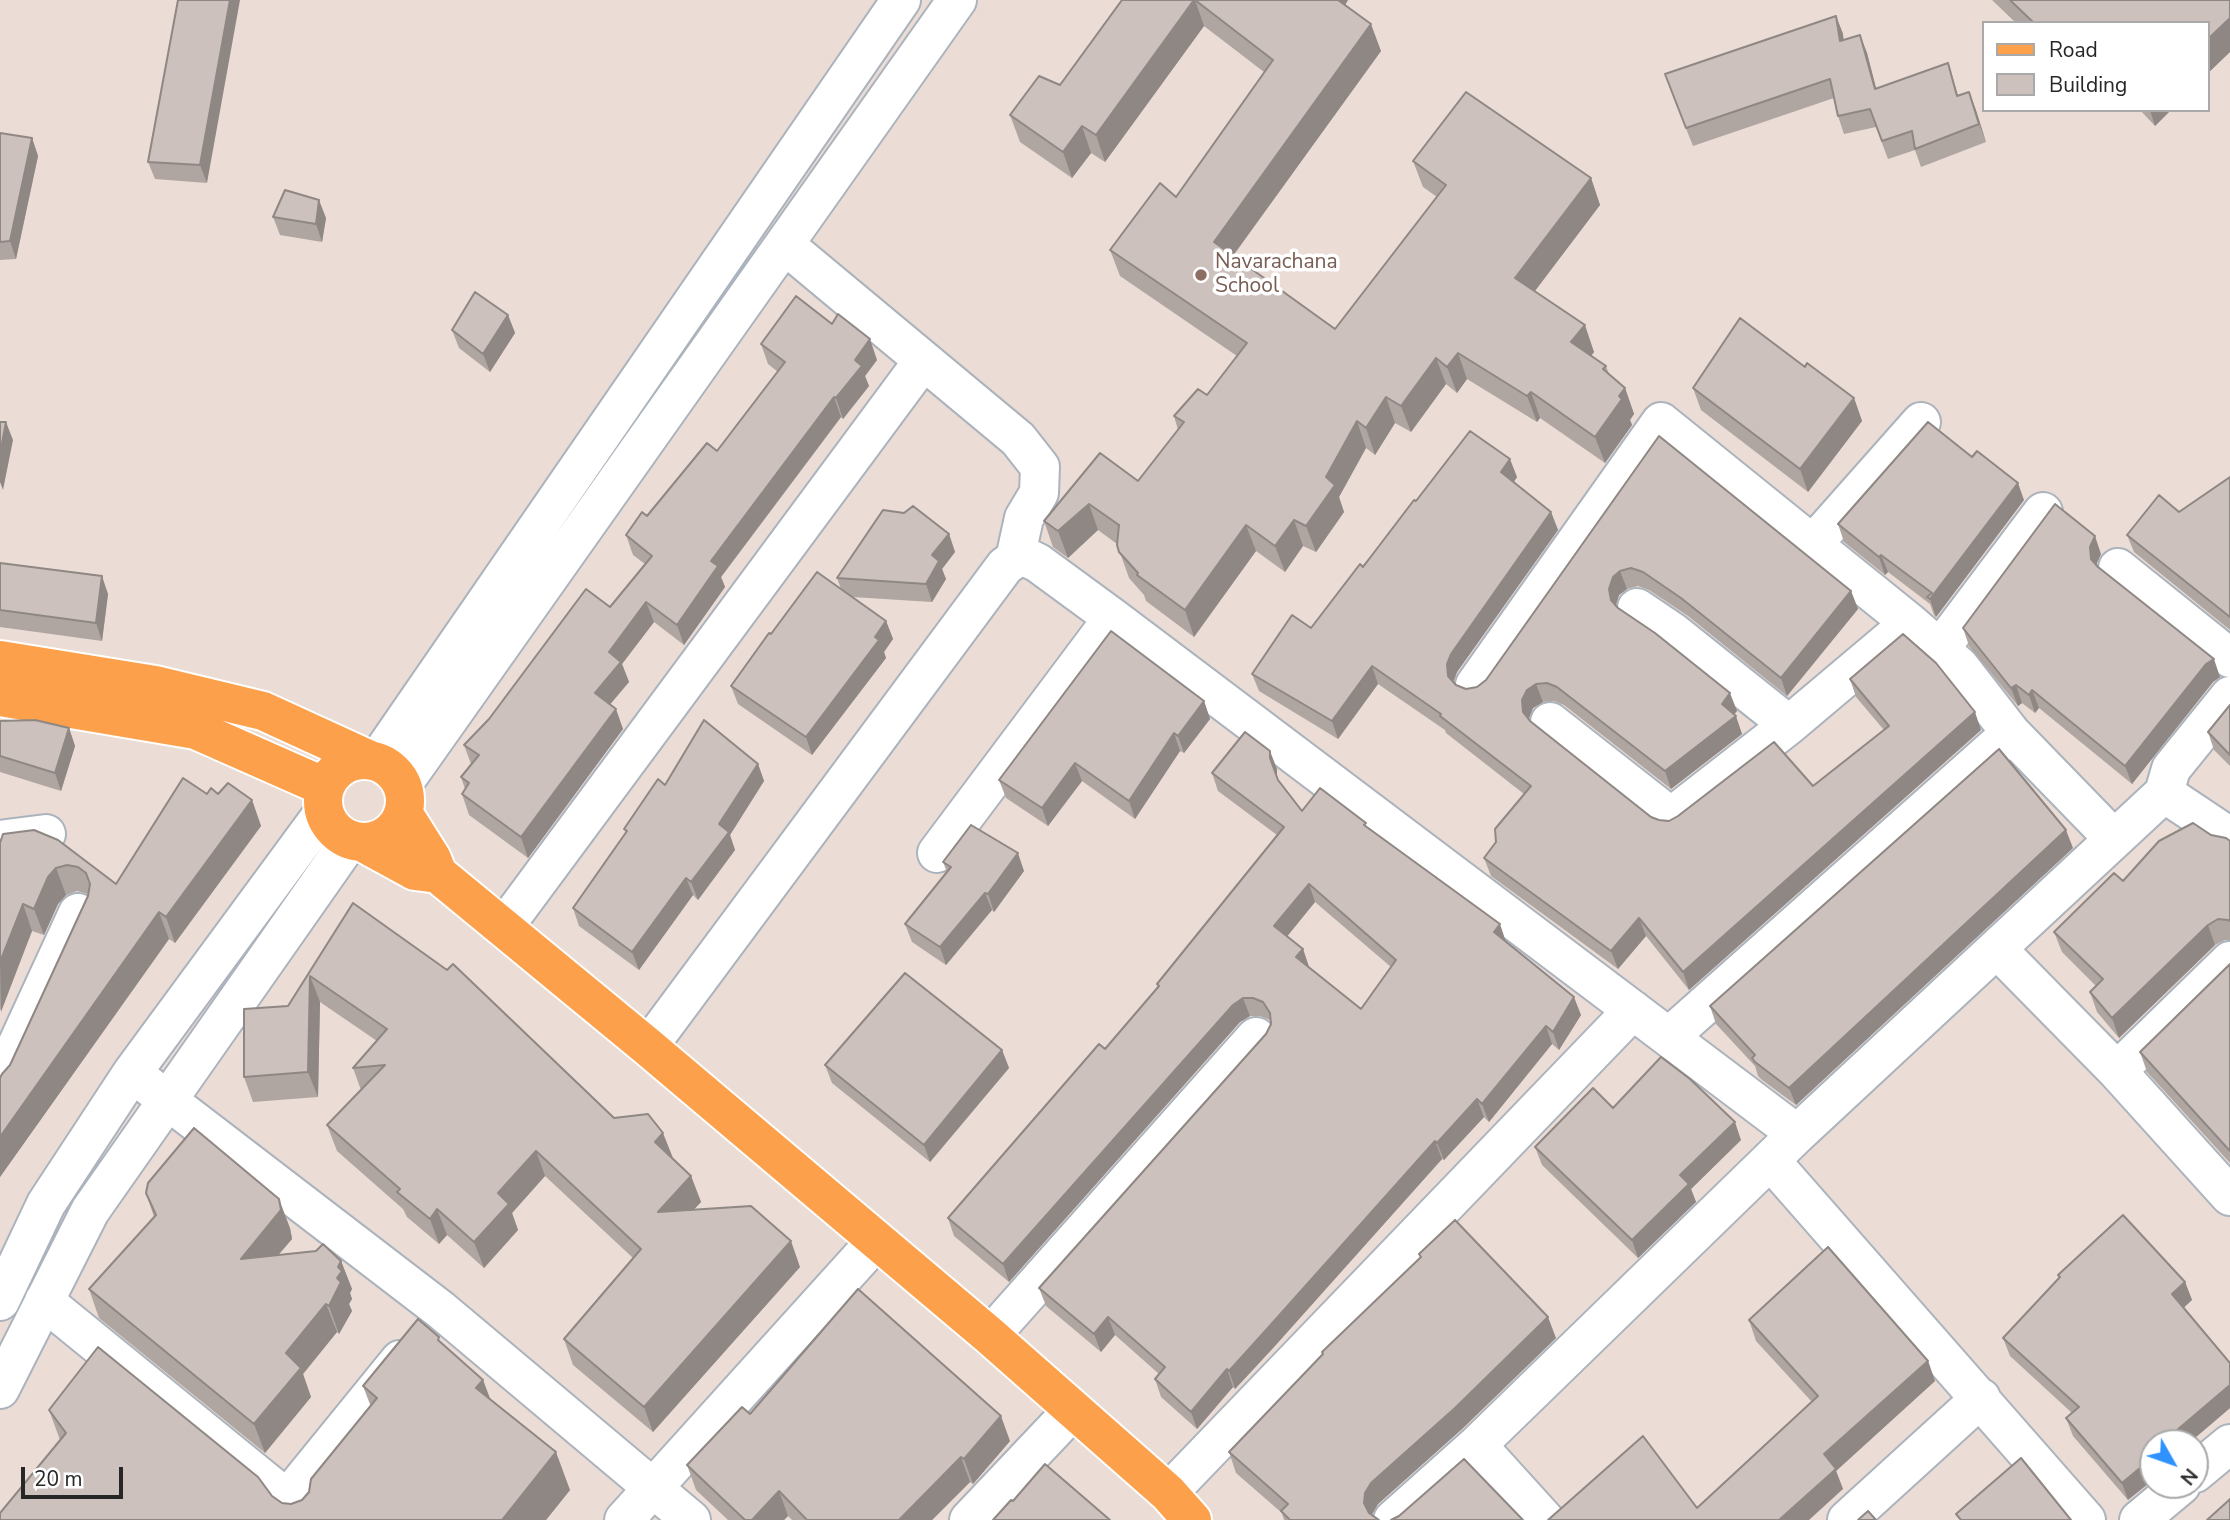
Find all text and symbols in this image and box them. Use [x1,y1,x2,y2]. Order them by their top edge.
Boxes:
legend [1982,21,2209,112]
text: Road [2049,36,2098,64]
text: Building [2049,71,2127,99]
place label: Navarachana School [1215,250,1338,300]
marker: Navarachana School [1193,267,1209,283]
north arrow [2139,1429,2209,1499]
scale bar [24,1454,126,1498]
text: N [2174,1462,2203,1490]
text: 20 m [34,1465,83,1493]

